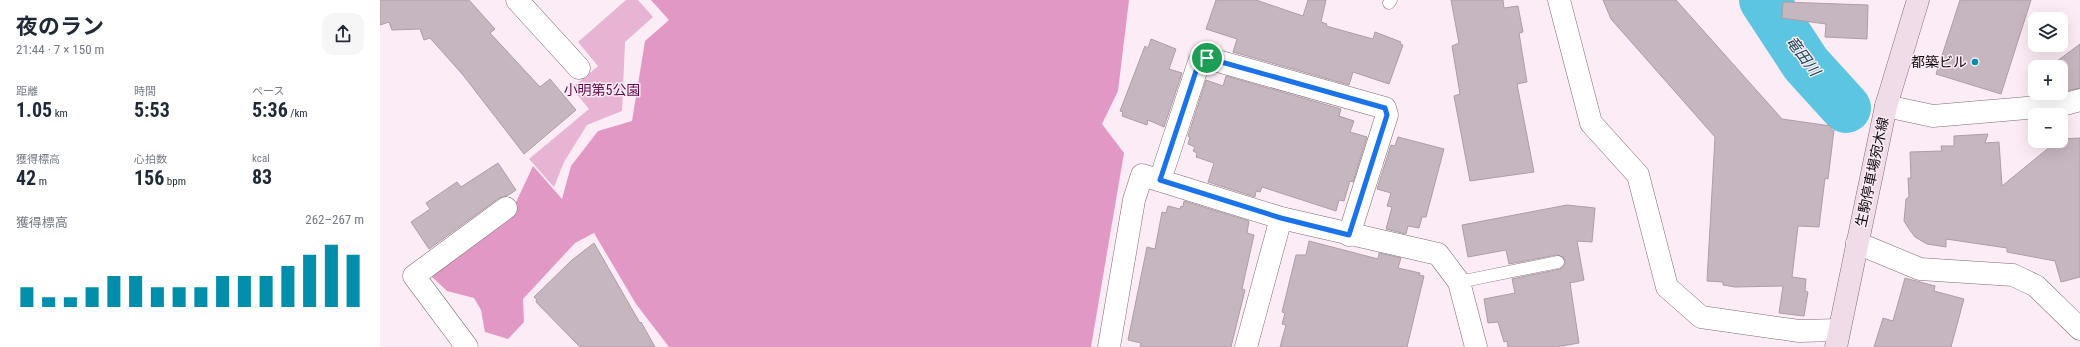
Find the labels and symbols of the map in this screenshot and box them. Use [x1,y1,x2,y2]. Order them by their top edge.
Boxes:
water label: 竜田川 [1782,33,1825,81]
pin [1190,41,1224,75]
place label: 都築ビル [1911,54,1967,70]
marker: 都築ビル [1970,57,1980,67]
park label: 小明第5公園 [564,82,640,98]
street label: 生駒停車場宛木線 [1853,116,1891,228]

